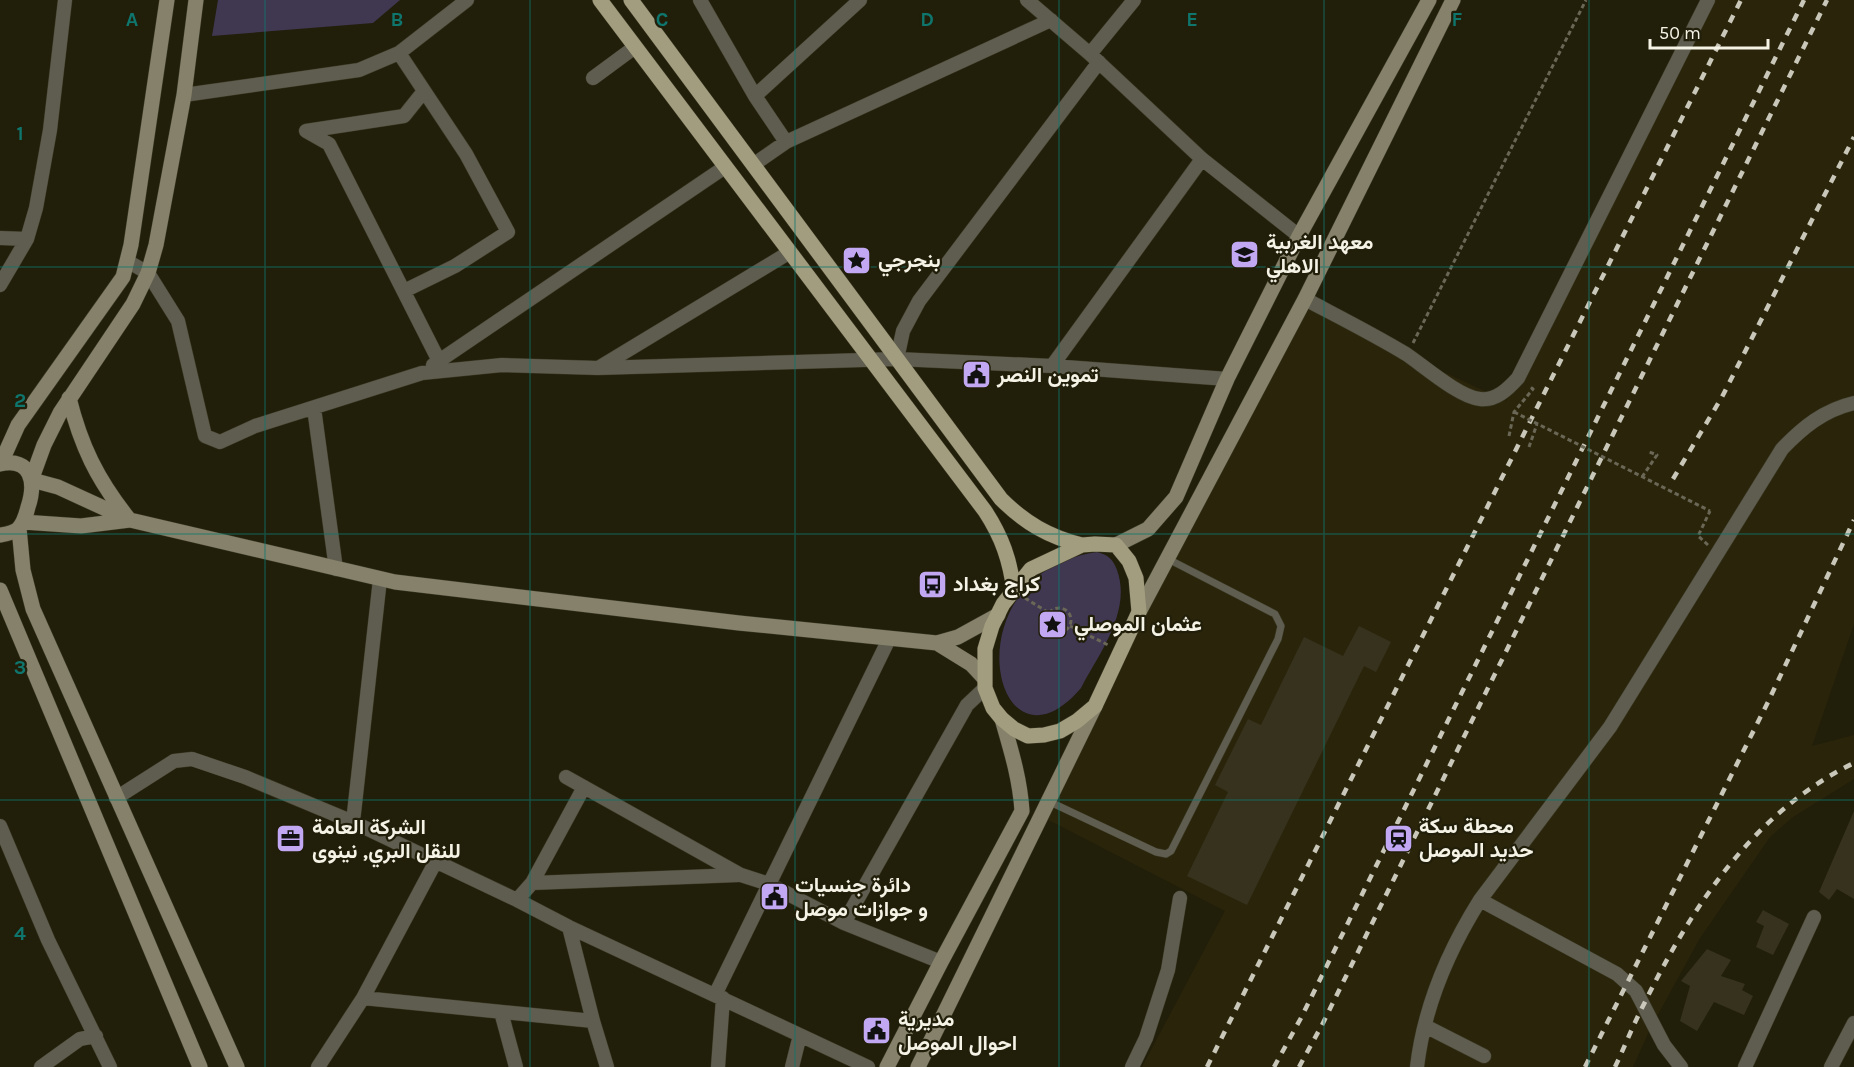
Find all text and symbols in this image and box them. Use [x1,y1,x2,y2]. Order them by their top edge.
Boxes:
text: A [126,8,139,31]
text: B [391,8,403,31]
text: C [656,8,668,31]
text: D [920,8,934,31]
text: E [1186,8,1198,31]
text: F [1452,8,1463,31]
scale bar [1650,12,1768,50]
text: 50 m [1659,22,1701,44]
text: 1 [16,122,24,145]
place label: معهد الغربية الاهلي [1266,230,1373,283]
school or university icon: معهد الغربية الاهلي [1229,238,1261,270]
place icon: بنجرجي [841,244,873,276]
place label: بنجرجي [878,248,941,277]
public building icon: تموين النصر [960,359,992,391]
place label: تموين النصر [996,363,1099,388]
text: 2 [14,389,26,412]
bus stop icon: كراج بغداد [916,568,948,600]
place label: كراج بغداد [953,572,1040,598]
place icon: عثمان الموصلي [1037,608,1069,640]
place label: عثمان الموصلي [1074,612,1202,641]
text: 3 [14,656,26,679]
place label: محطة سكة حديد الموصل [1419,814,1533,863]
place label: الشركة العامة للنقل البري, نينوى [312,815,461,868]
station icon: محطة سكة حديد الموصل [1382,822,1414,854]
office icon: الشركة العامة للنقل البري, نينوى [275,823,307,855]
place label: دائرة جنسيات و جوازات موصل [795,873,928,922]
public building icon: دائرة جنسيات و جوازات موصل [758,881,790,913]
text: 4 [14,922,26,945]
place label: مديرية احوال الموصل [898,1007,1017,1056]
public building icon: مديرية احوال الموصل [861,1015,893,1047]

